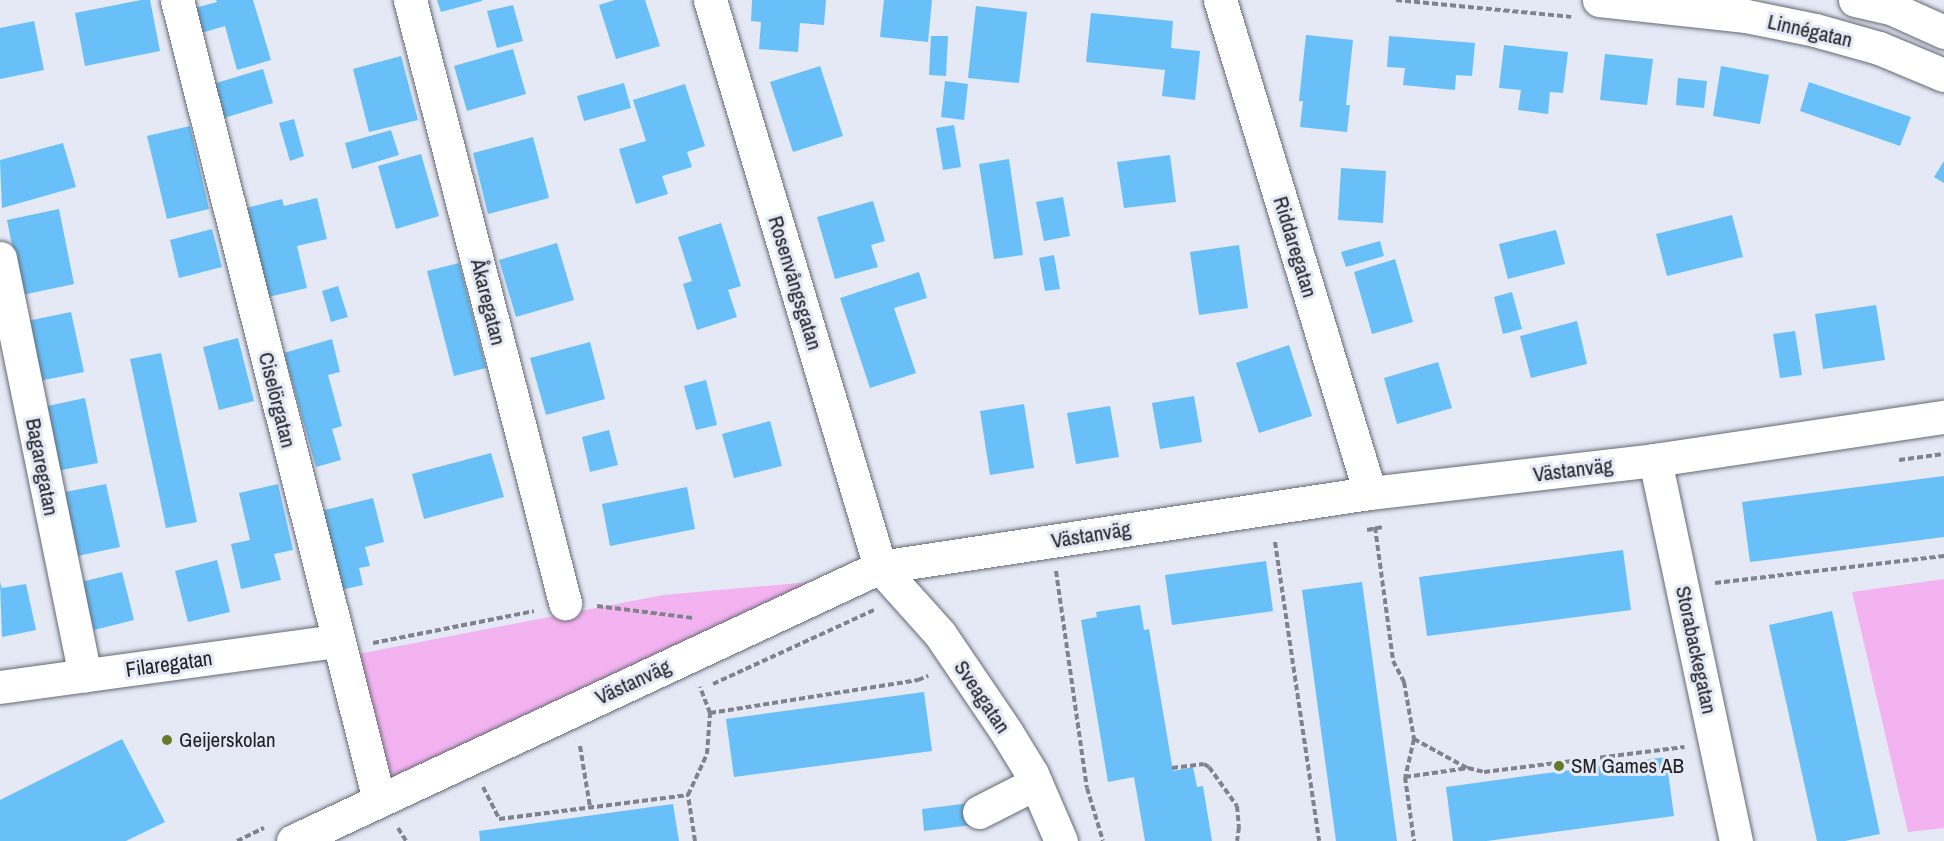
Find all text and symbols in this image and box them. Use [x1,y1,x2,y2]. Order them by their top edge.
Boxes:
street label: Linnégatan [1765,9,1855,53]
street label: Riddaregatan [1268,193,1322,301]
street label: Rosenvångsgatan [763,213,827,353]
street label: Åkaregatan [465,256,511,348]
street label: Ciselörgatan [253,350,301,450]
street label: Bagaregatan [20,416,64,518]
street label: Västanväg [1532,453,1614,487]
street label: Västanväg [1049,516,1133,554]
street label: Storabackegatan [1670,584,1722,716]
street label: Filaregatan [124,645,214,683]
street label: Västanväg [591,654,675,710]
street label: Sveagatan [949,656,1015,738]
place label: Geijerskolan [179,727,276,753]
marker: Geijerskolan [160,733,174,747]
place label: SM Games AB [1571,753,1685,779]
marker: SM Games AB [1552,759,1566,773]

